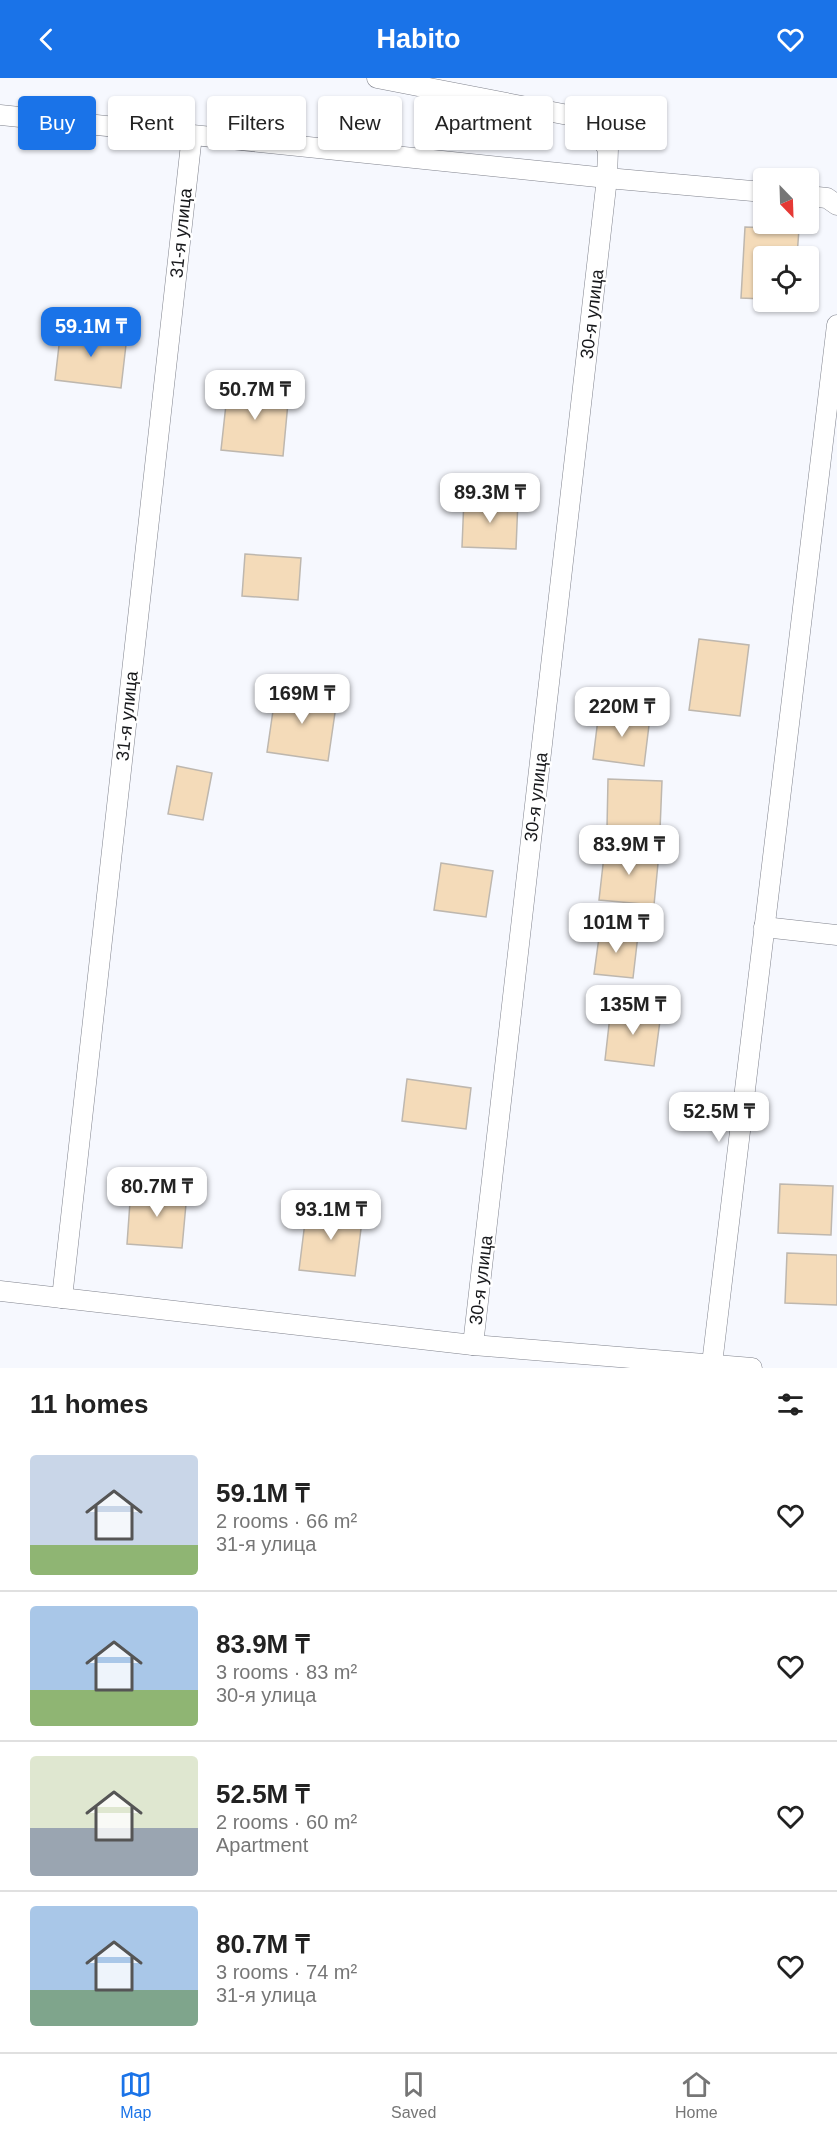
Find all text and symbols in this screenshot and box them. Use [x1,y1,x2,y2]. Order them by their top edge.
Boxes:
icon: back [30,23,63,56]
icon: heart [774,23,807,56]
text: Habito [377,24,461,54]
chip: Buy [18,96,96,150]
chip: Rent [108,96,195,150]
chip: Filters [207,96,306,150]
chip: New [318,96,402,150]
chip: Apartment [414,96,553,150]
chip: House [565,96,667,150]
north arrow [753,168,819,234]
map controls [753,168,819,312]
street label: 31-я улица [166,186,196,279]
button: locate [753,246,819,312]
street label: 30-я улица [577,267,608,360]
pin: 59.1M ₸ [36,307,146,358]
text: 59.1M ₸ [55,315,127,337]
pin: 50.7M ₸ [200,370,310,421]
text: 50.7M ₸ [219,378,291,400]
pin: 89.3M ₸ [435,473,545,524]
text: 89.3M ₸ [454,481,526,503]
street label: 31-я улица [112,669,142,762]
pin: 169M ₸ [253,674,351,725]
text: 169M ₸ [269,682,335,704]
pin: 220M ₸ [573,687,671,738]
text: 220M ₸ [589,695,655,717]
street label: 30-я улица [521,750,552,843]
pin: 83.9M ₸ [574,825,684,876]
text: 83.9M ₸ [593,833,665,855]
pin: 101M ₸ [567,903,665,954]
text: 101M ₸ [583,911,649,933]
pin: 135M ₸ [584,985,682,1036]
text: 135M ₸ [600,993,666,1015]
pin: 52.5M ₸ [664,1092,774,1143]
text: 52.5M ₸ [683,1100,755,1122]
pin: 80.7M ₸ [102,1167,212,1218]
text: 80.7M ₸ [121,1175,193,1197]
pin: 93.1M ₸ [276,1190,386,1241]
text: 93.1M ₸ [295,1198,367,1220]
street label: 30-я улица [466,1233,497,1326]
icon: filters [774,1388,807,1421]
text: 11 homes [30,1389,149,1419]
text: 59.1M ₸ [216,1478,310,1508]
icon: home [78,1479,150,1551]
icon: heart [774,1499,807,1532]
text: 2 rooms · 66 m² [216,1510,357,1532]
text: 31-я улица [216,1533,316,1555]
text: 83.9M ₸ [216,1629,310,1659]
icon: home [78,1630,150,1702]
icon: heart [774,1650,807,1683]
text: 3 rooms · 83 m² [216,1661,357,1683]
text: 30-я улица [216,1684,316,1706]
text: 52.5M ₸ [216,1779,310,1809]
icon: home [78,1780,150,1852]
icon: heart [774,1800,807,1833]
text: 2 rooms · 60 m² [216,1811,357,1833]
text: Apartment [216,1834,308,1856]
text: 80.7M ₸ [216,1929,310,1959]
icon: home [78,1930,150,2002]
icon: heart [774,1950,807,1983]
text: 3 rooms · 74 m² [216,1961,357,1983]
text: 31-я улица [216,1984,316,2006]
tab: Map [119,2068,152,2122]
tab: Saved [391,2068,436,2122]
tab: Home [675,2068,718,2122]

